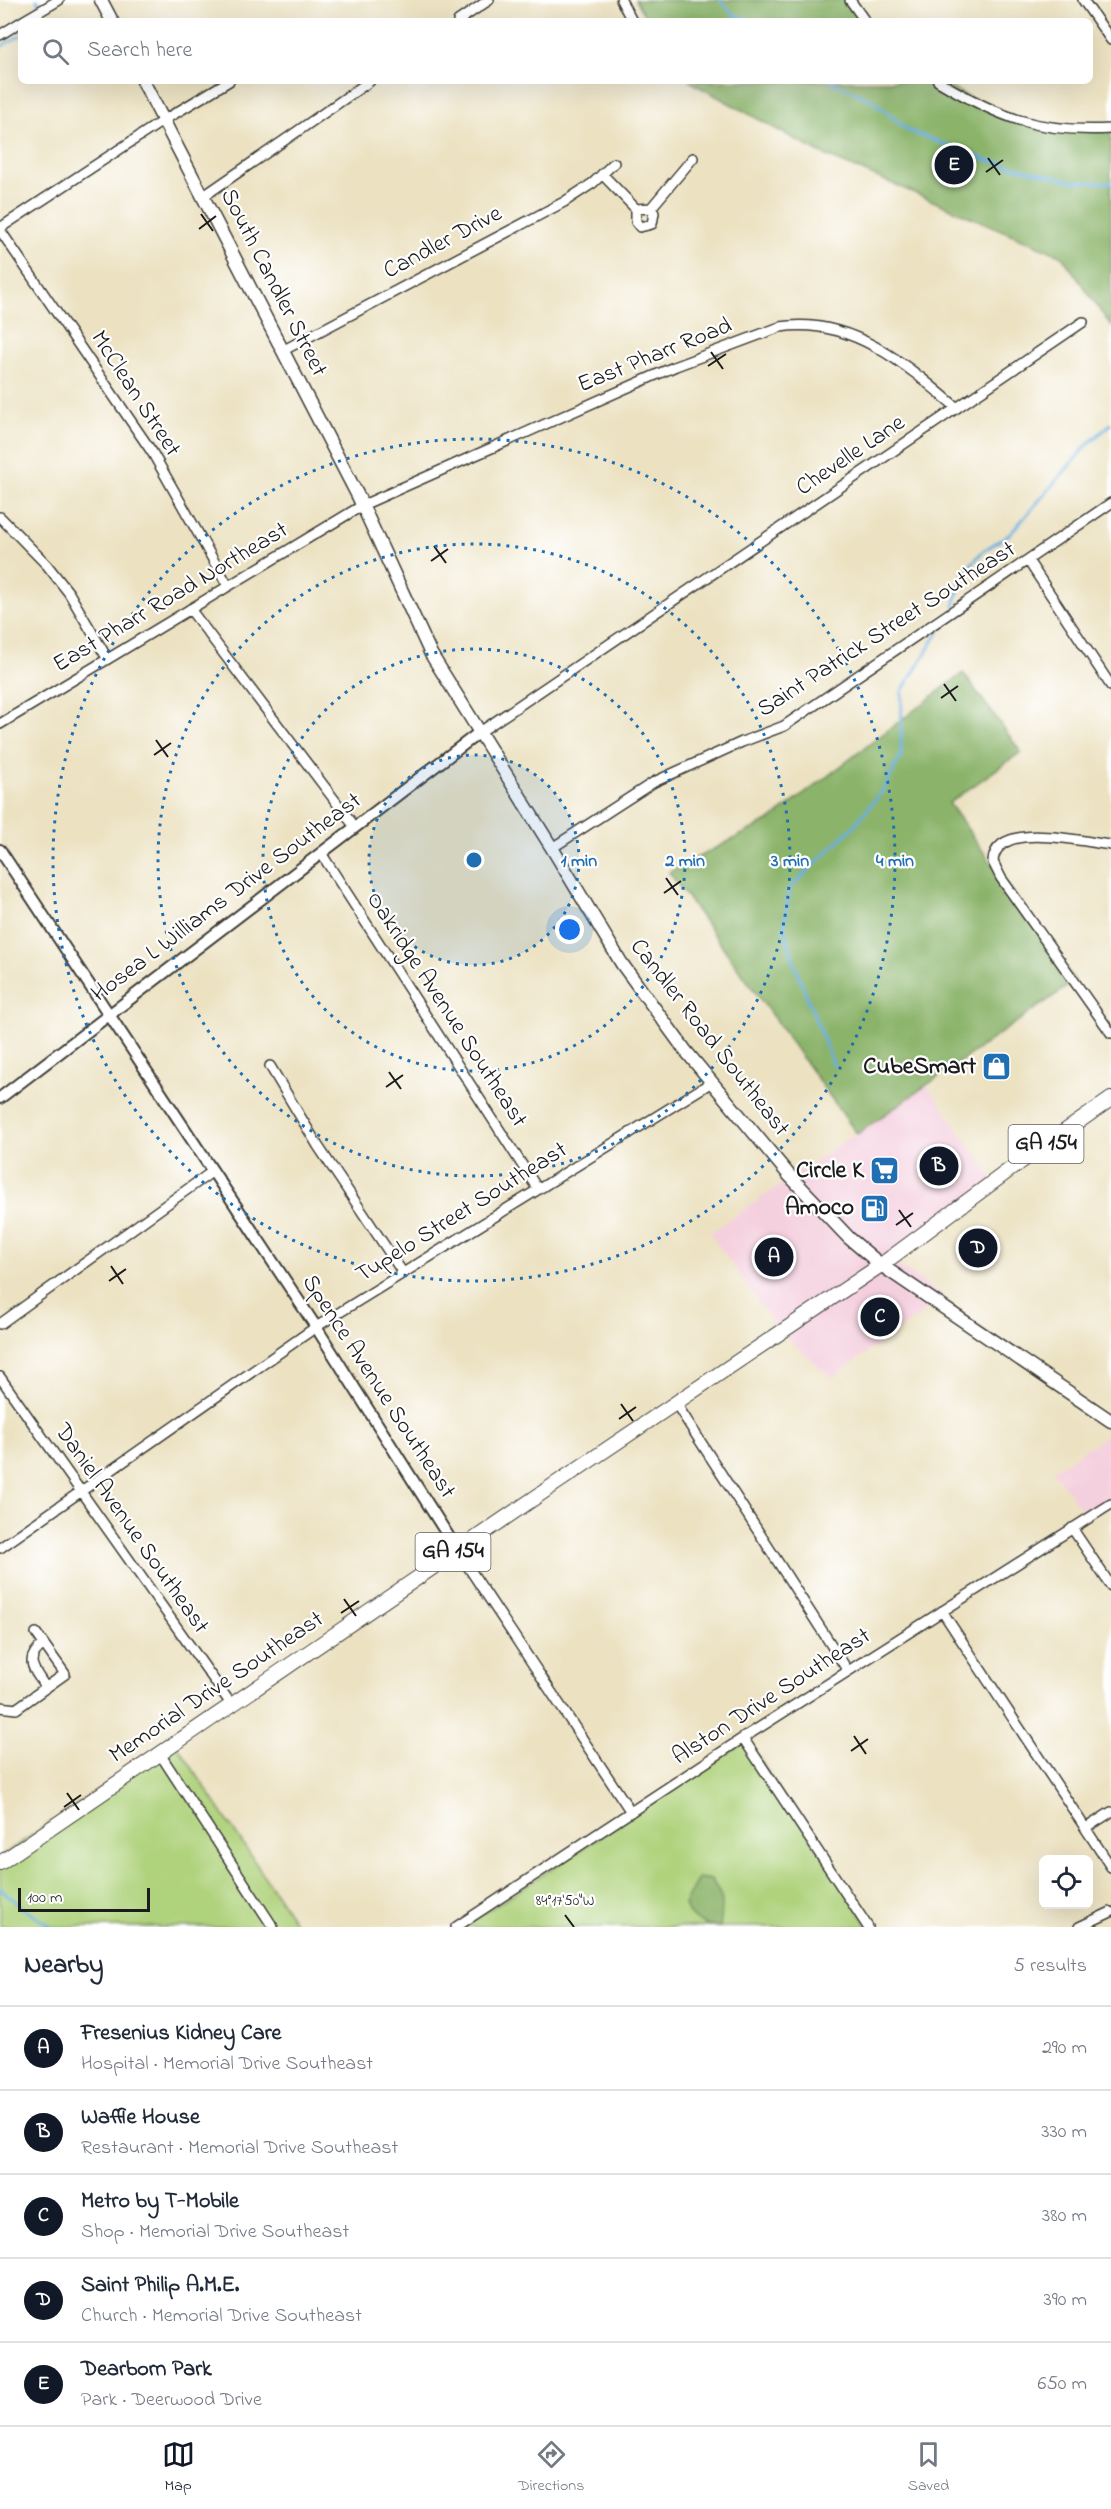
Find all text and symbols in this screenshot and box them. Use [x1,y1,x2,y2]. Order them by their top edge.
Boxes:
search box [18,18,1093,84]
icon: search [39,35,72,68]
text: Search here [87,35,192,67]
pin: E [934,142,974,188]
street label: South Candler Street [210,183,336,383]
street label: Candler Drive [377,197,509,289]
street label: East Pharr Road [573,309,738,403]
street label: McClean Street [81,324,189,464]
street label: Chevelle Lane [789,406,913,506]
street label: East Pharr Road Northeast [47,514,295,682]
street label: Saint Patrick Street Southeast [751,533,1023,727]
street label: Hosea L Williams Drive Southeast [84,785,370,1011]
text: 1 min [561,849,597,875]
text: 2 min [664,849,705,875]
text: 3 min [770,849,809,875]
text: 4 min [876,849,914,875]
centre of rings [464,850,484,870]
street label: Oakridge Avenue Southeast [356,885,536,1135]
your location [555,915,584,944]
street label: Candler Road Southeast [620,932,798,1144]
place label: CubeSmart [863,1050,977,1085]
shop icon: CubeSmart [981,1051,1013,1083]
road number: GA 154 [1008,1125,1084,1163]
street label: Tupelo Street Southeast [349,1134,575,1292]
pin: B [920,1144,958,1188]
place label: Circle K [796,1154,865,1189]
supermarket icon: Circle K [869,1155,901,1187]
place label: Amoco [785,1191,854,1226]
fuel station icon: Amoco [859,1192,891,1224]
pin: D [958,1226,998,1270]
pin: A [754,1234,794,1280]
street label: Spence Avenue Southeast [292,1268,464,1506]
pin: C [860,1294,900,1340]
street label: Daniel Avenue Southeast [44,1416,217,1642]
road number: GA 154 [416,1533,490,1571]
street label: Memorial Drive Southeast [103,1603,331,1773]
street label: Alston Drive Southeast [666,1620,878,1774]
map controls [1039,1855,1093,1909]
button: locate [1039,1855,1093,1909]
scale bar [18,1885,150,1912]
text: 100 m [27,1886,62,1910]
text: 84°17'50"W [536,1890,594,1912]
text: Nearby [24,1947,103,1985]
text: 5 results [1014,1952,1087,1981]
text: Fresenius Kidney Care [81,2018,281,2050]
text: A [37,2034,50,2063]
text: 290 m [1042,2034,1087,2063]
text: Hospital · Memorial Drive Southeast [81,2050,373,2079]
text: Waffle House [81,2102,200,2134]
text: B [37,2118,50,2147]
text: 330 m [1041,2118,1087,2147]
text: Restaurant · Memorial Drive Southeast [81,2134,398,2163]
text: Metro by T-Mobile [81,2186,239,2218]
text: C [38,2202,49,2231]
text: 380 m [1042,2202,1087,2231]
text: Shop · Memorial Drive Southeast [81,2218,349,2247]
text: Saint Philip A.M.E. [81,2270,239,2302]
text: D [36,2286,51,2315]
text: 390 m [1044,2286,1087,2315]
text: Church · Memorial Drive Southeast [81,2302,362,2331]
text: Dearborn Park [81,2354,212,2386]
text: E [37,2370,50,2399]
text: 650 m [1038,2370,1087,2399]
text: Park · Deerwood Drive [81,2386,262,2415]
tab: Map [162,2438,195,2498]
tab: Directions [518,2438,584,2498]
tab: Saved [908,2438,949,2498]

